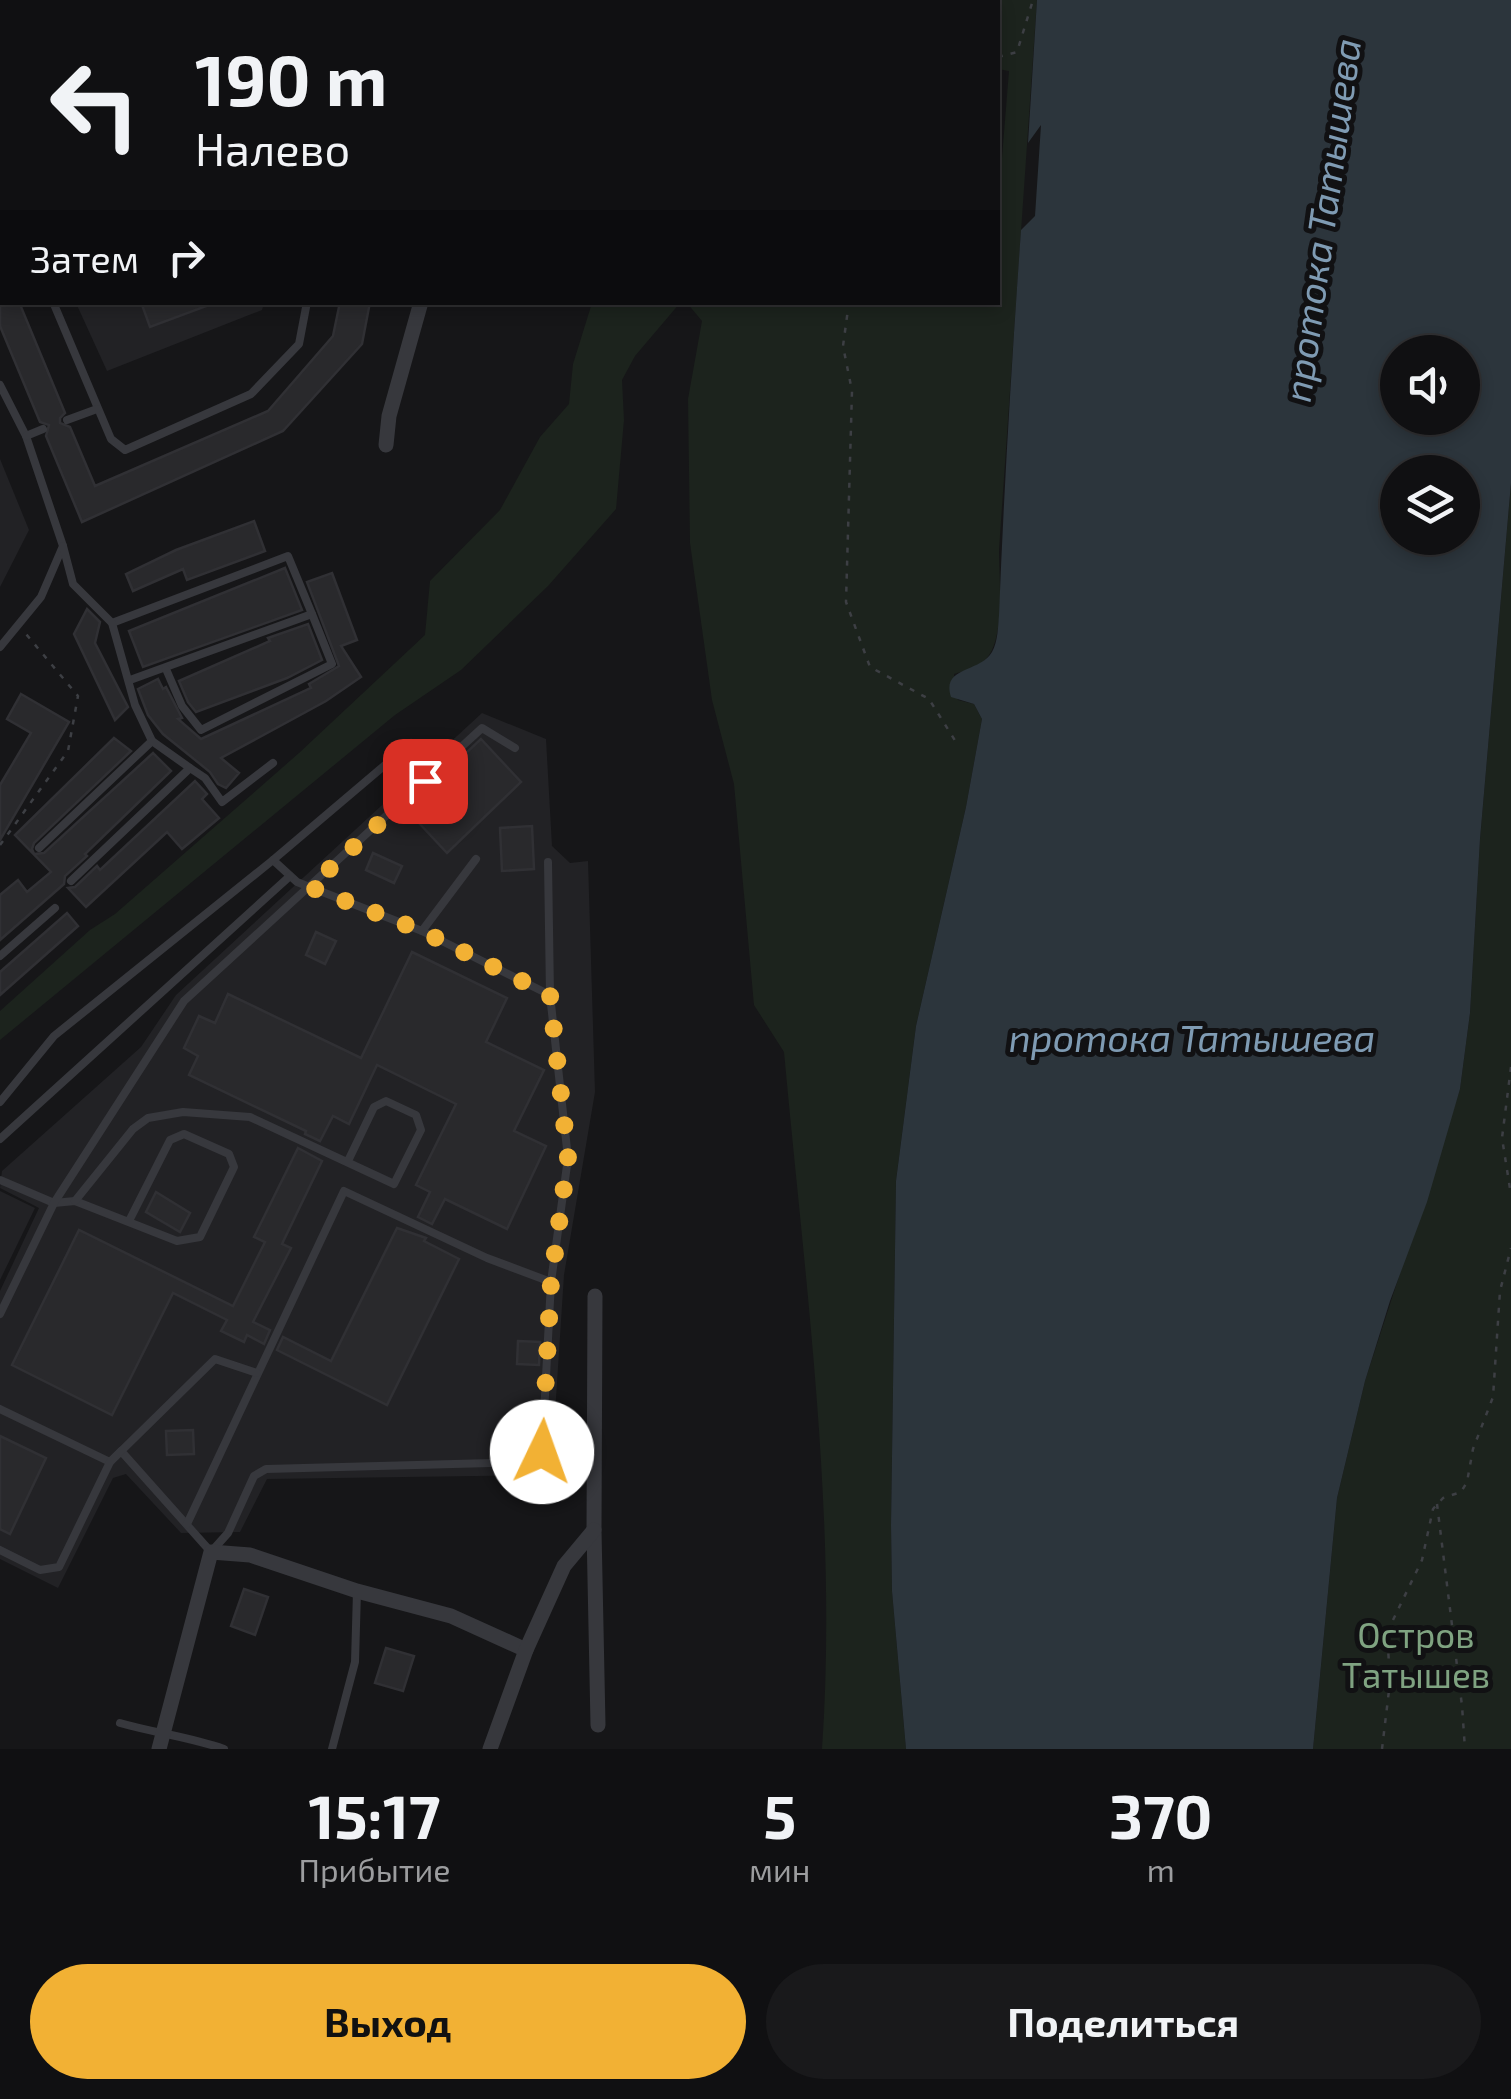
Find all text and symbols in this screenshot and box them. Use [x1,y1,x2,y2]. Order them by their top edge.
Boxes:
water label: протока Татышева [1273,35,1369,405]
text: 190 m [195,36,388,120]
icon: left [30,40,160,170]
text: Налево [195,121,350,175]
icon: right [159,230,214,285]
text: Затем [30,235,139,281]
map controls [1380,335,1480,555]
button: sound [1380,335,1480,435]
button: layers [1380,455,1480,555]
pin [383,739,468,824]
icon: arrive [398,754,453,809]
water label: протока Татышева [1009,1014,1375,1060]
position arrow [490,1400,594,1504]
park label: Остров Татышев [1342,1613,1490,1695]
text: 15:17 [308,1779,441,1851]
text: 5 [763,1779,796,1851]
text: 370 [1109,1779,1212,1851]
text: Прибытие [299,1850,451,1888]
text: мин [749,1850,810,1888]
text: m [1147,1850,1175,1888]
button: Выход [30,1964,746,2079]
button: Поделиться [766,1964,1481,2079]

